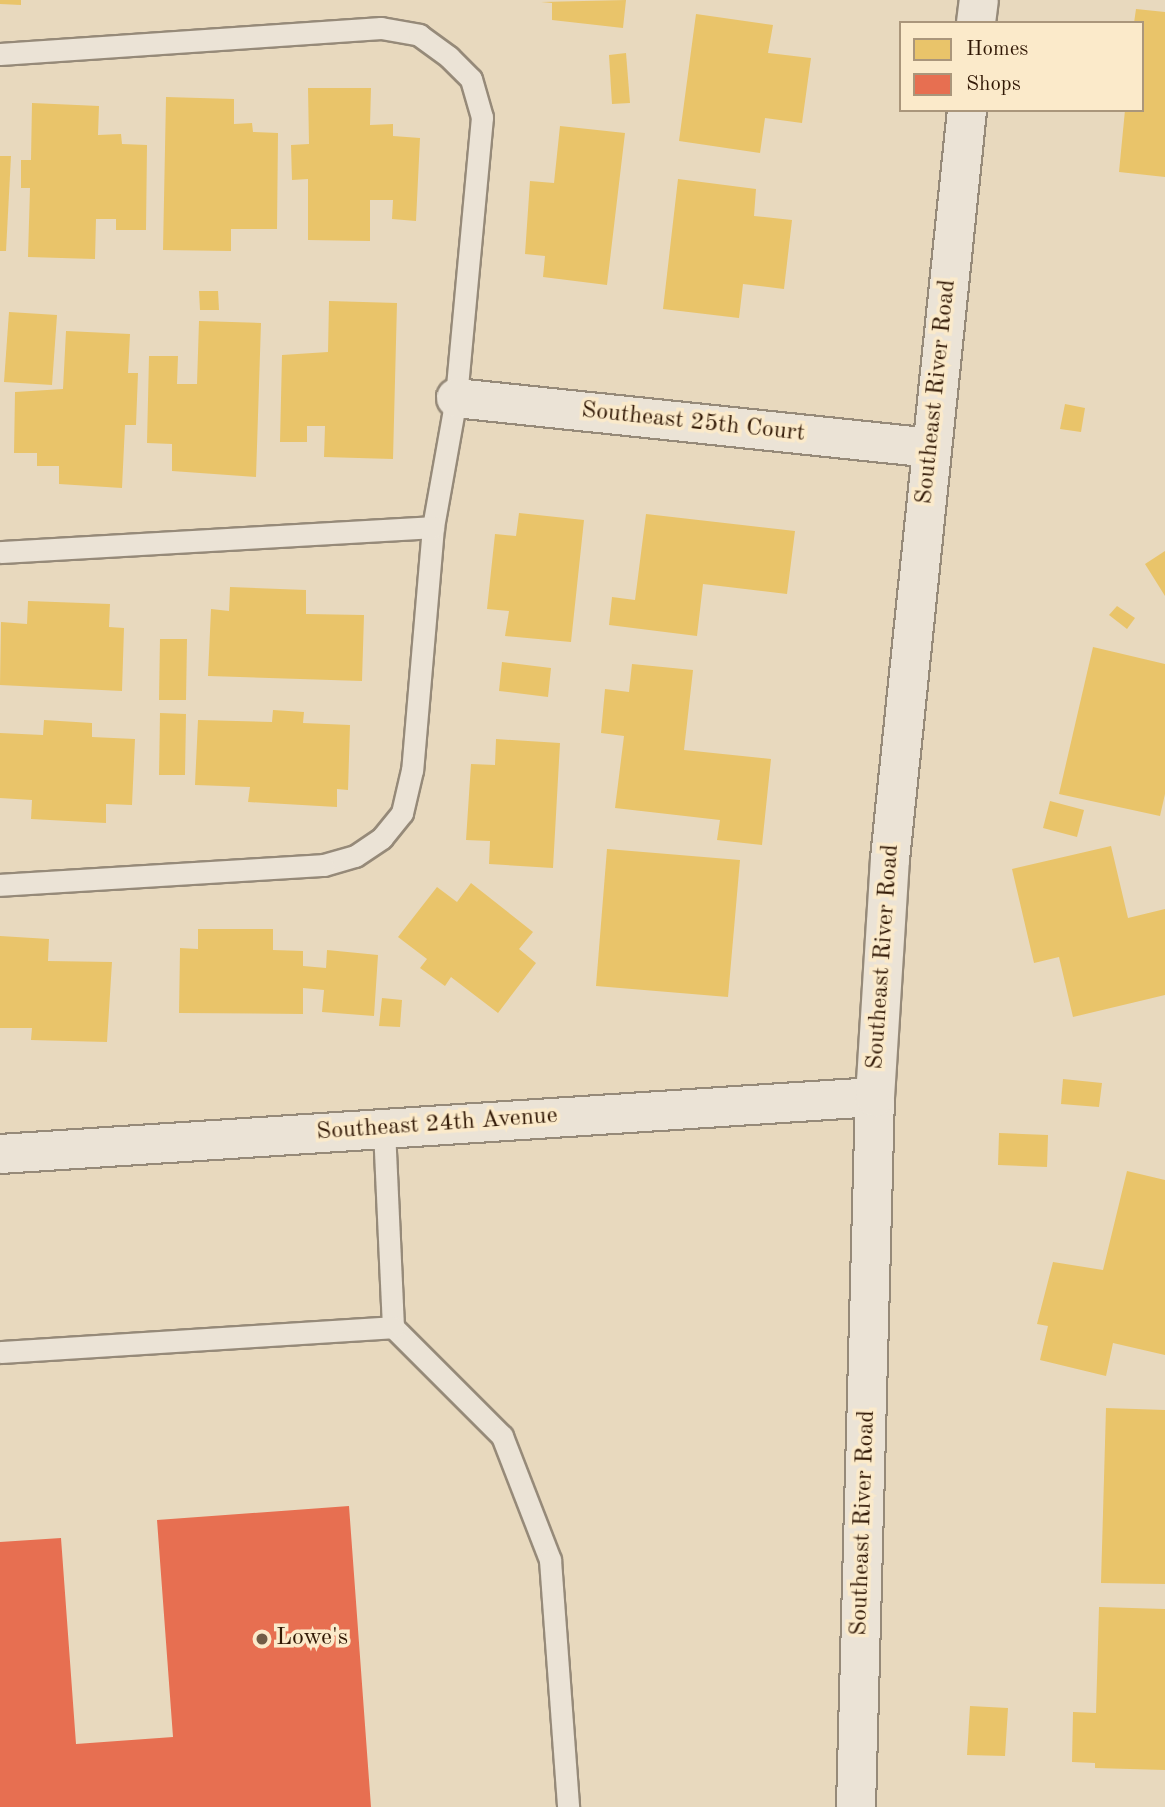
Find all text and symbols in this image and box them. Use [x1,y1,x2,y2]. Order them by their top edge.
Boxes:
legend [899,21,1144,112]
text: Homes [966,39,1028,60]
text: Shops [966,74,1021,95]
street label: Southeast River Road [911,278,963,506]
street label: Southeast 25th Court [580,397,806,449]
street label: Southeast River Road [862,843,906,1071]
street label: Southeast 24th Avenue [315,1102,559,1148]
street label: Southeast River Road [846,1410,882,1636]
place label: Lowe's [276,1625,348,1653]
marker: Lowe's [254,1631,270,1647]

